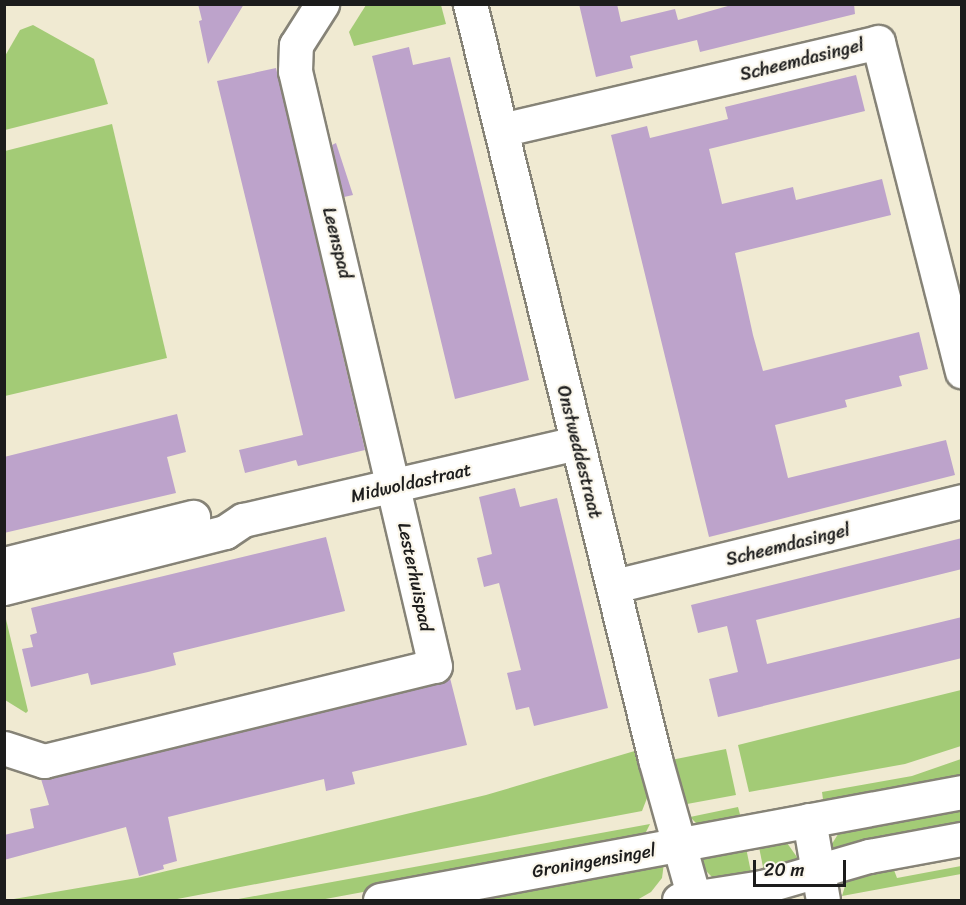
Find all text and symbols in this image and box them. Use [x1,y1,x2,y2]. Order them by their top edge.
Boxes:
street label: Scheemdasingel [738,34,866,86]
street label: Leenspad [318,205,356,281]
street label: Onstweddestraat [552,383,606,521]
street label: Midwoldastraat [349,459,473,507]
street label: Scheemdasingel [724,519,852,571]
street label: Lesterhuispad [393,521,437,633]
street label: Groningensingel [530,839,658,883]
scale bar [756,848,849,886]
text: 20 m [764,854,804,886]

